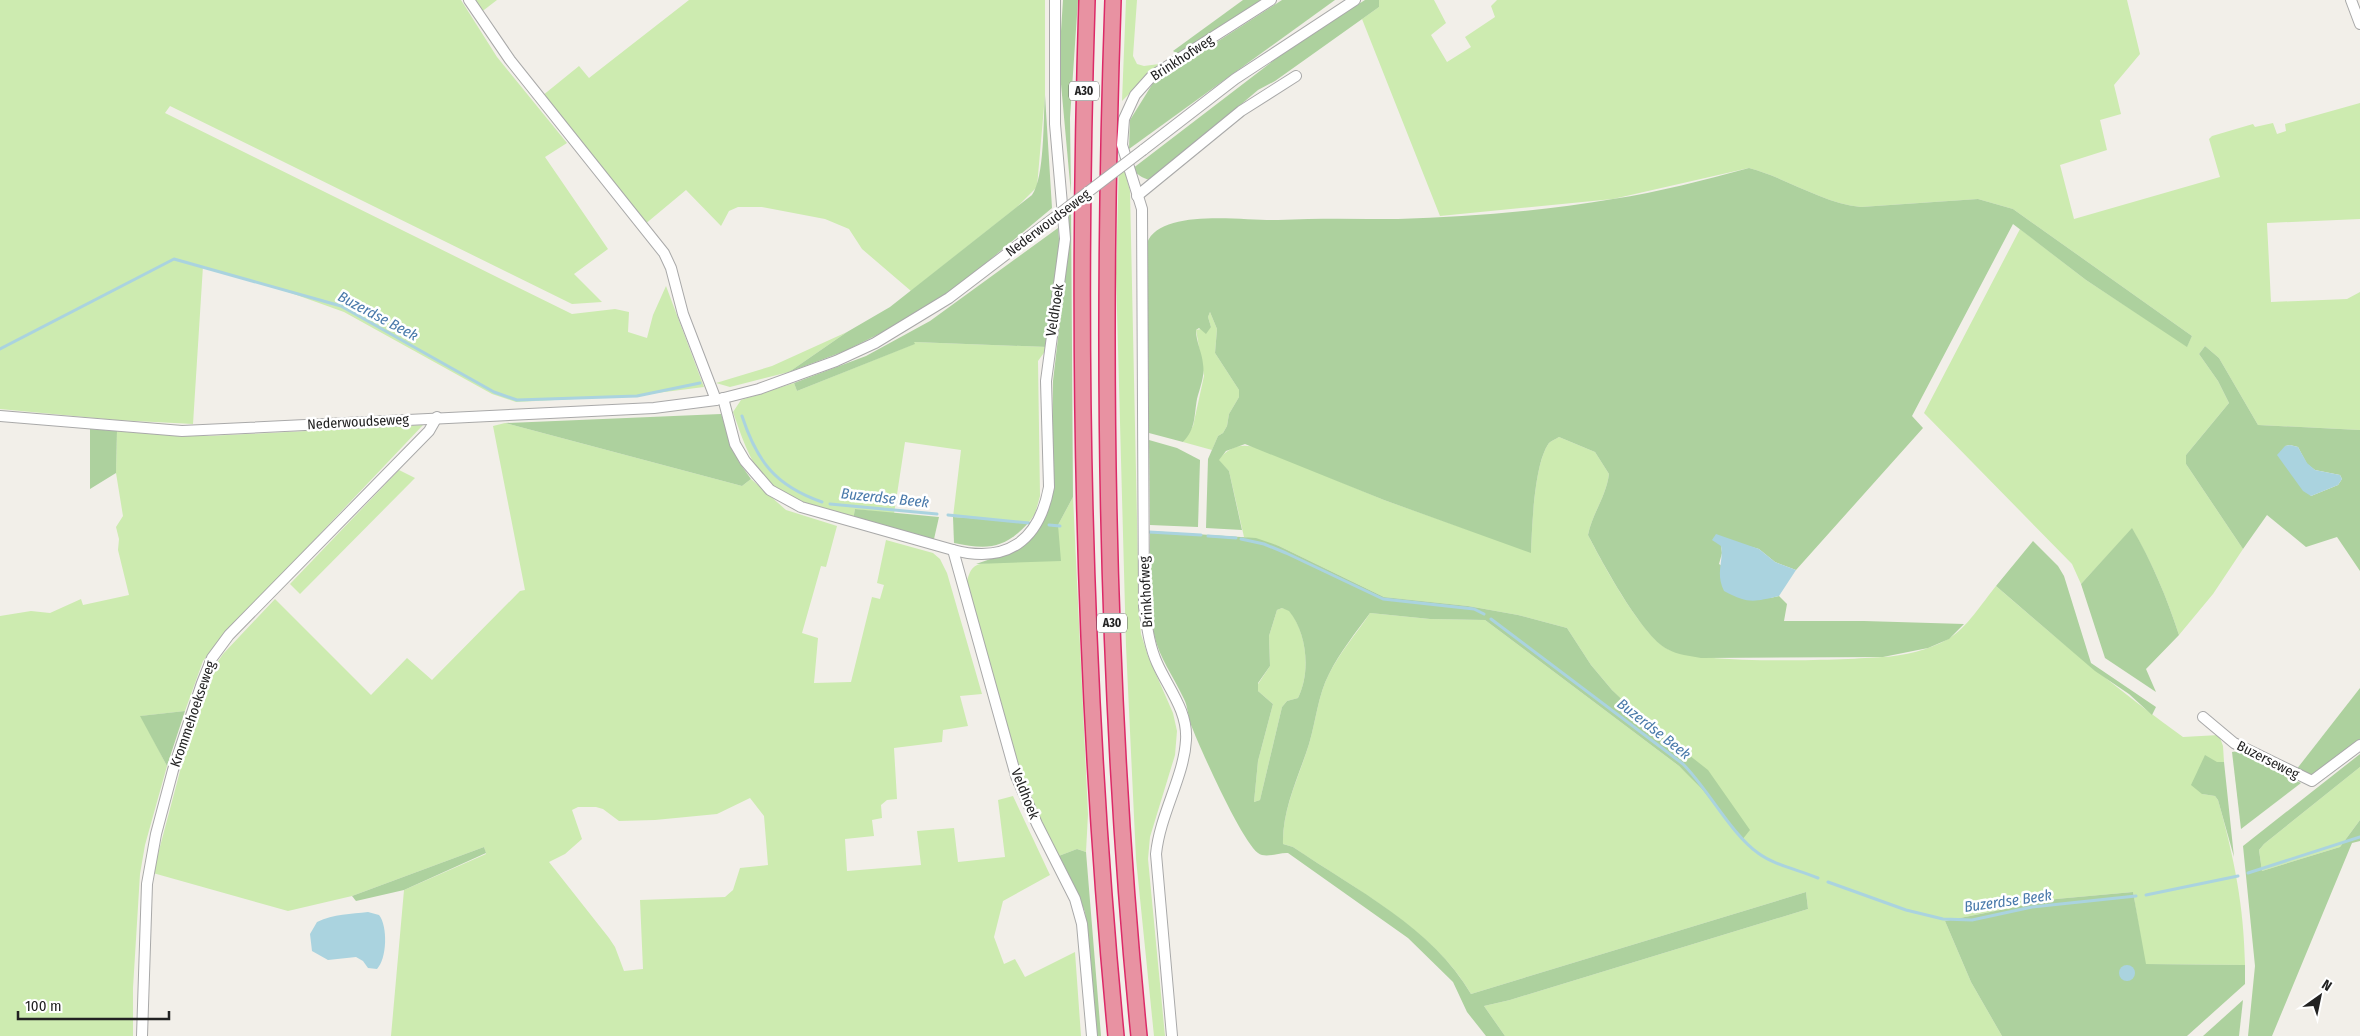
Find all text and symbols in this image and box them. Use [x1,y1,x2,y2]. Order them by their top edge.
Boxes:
street label: Brinkhofweg [1147,31,1217,85]
road number: A30 [1069,82,1099,100]
street label: Nederwoudseweg [1002,185,1094,260]
street label: Veldhoek [1042,282,1068,338]
water label: Buzerdse Beek [335,287,422,345]
street label: Nederwoudseweg [307,411,410,433]
water label: Buzerdse Beek [840,484,930,512]
street label: Brinkhofweg [1136,555,1156,628]
road number: A30 [1097,614,1127,632]
street label: Krommehoekseweg [167,658,219,769]
water label: Buzerdse Beek [1614,695,1695,764]
street label: Buzerseweg [2234,737,2302,783]
street label: Veldhoek [1007,766,1043,822]
water label: Buzerdse Beek [1963,886,2054,916]
north arrow [2295,971,2345,1021]
text: N [2319,976,2335,995]
scale bar [18,988,169,1020]
text: 100 m [25,997,62,1015]

